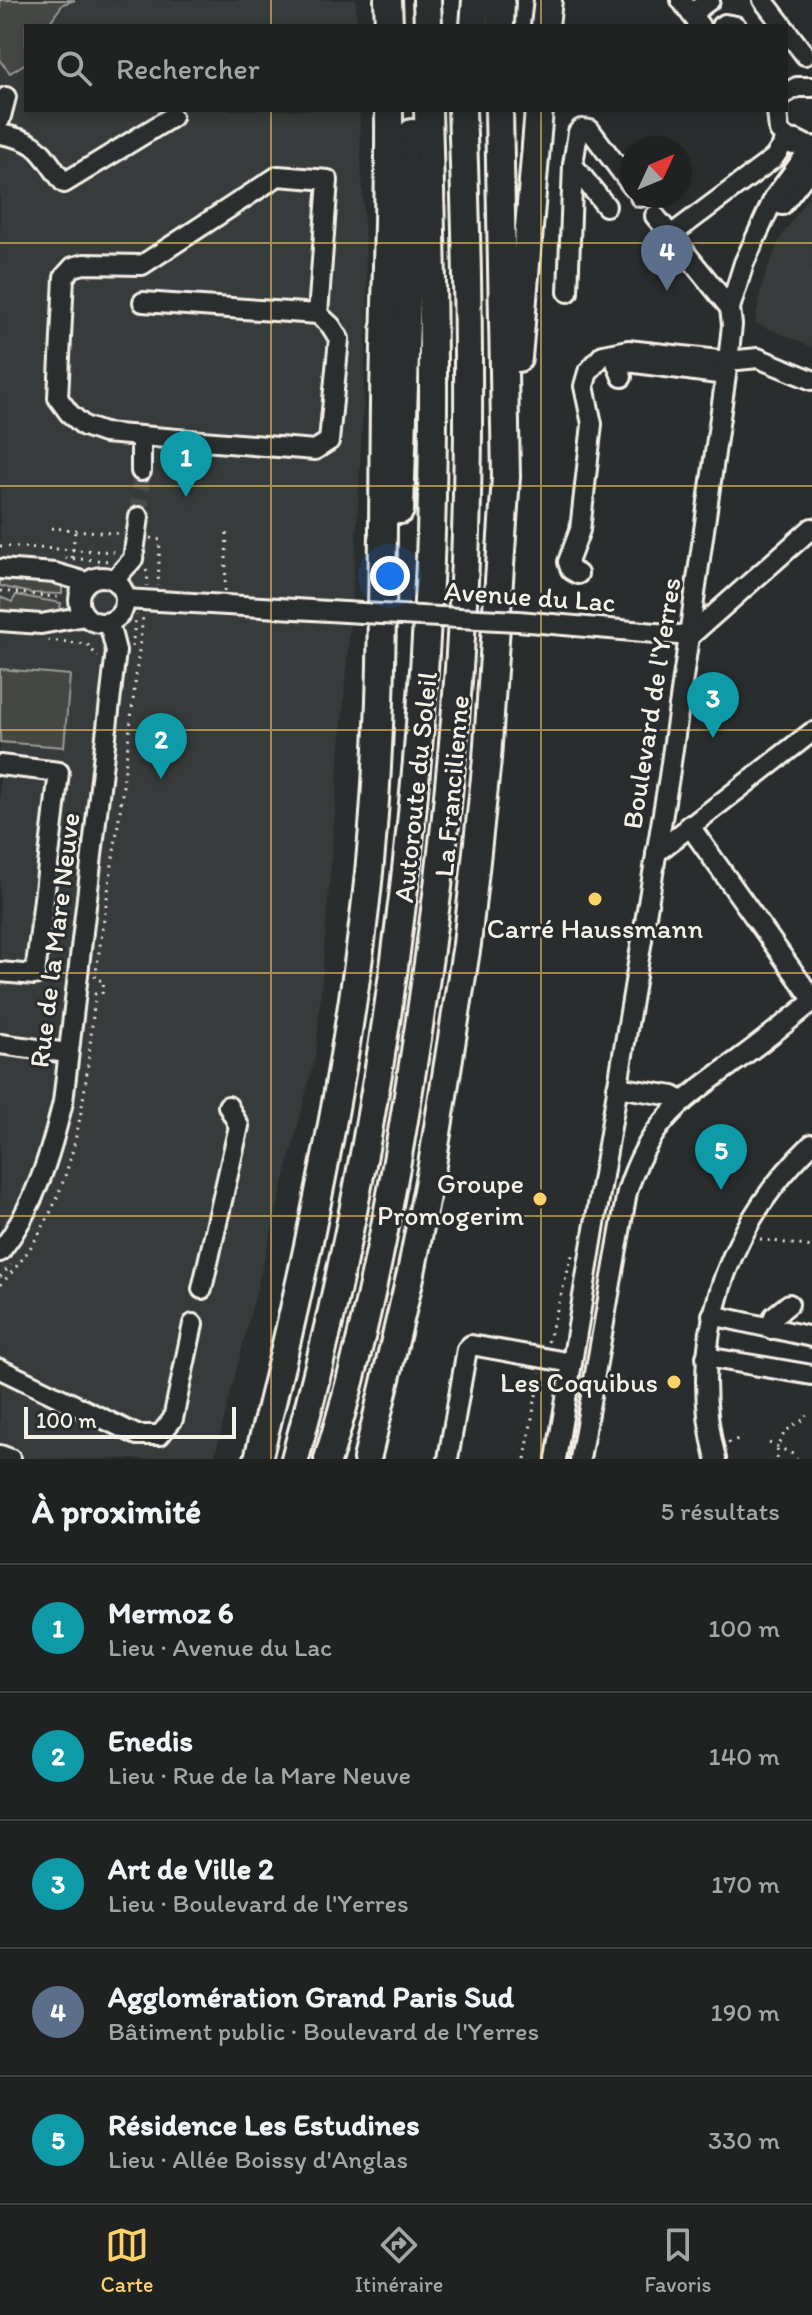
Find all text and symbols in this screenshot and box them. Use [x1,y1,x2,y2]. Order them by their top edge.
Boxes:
search box [24,24,788,112]
icon: search [52,46,96,90]
text: Rechercher [116,50,260,87]
north arrow [620,136,692,208]
pin: 4 [641,225,693,291]
pin: 1 [160,431,212,497]
your location [370,556,410,596]
street label: Avenue du Lac [443,573,617,619]
street label: Boulevard de l'Yerres [614,575,688,831]
street label: Autoroute du Soleil [386,670,444,904]
pin: 3 [687,672,739,738]
street label: La Francilienne [426,694,476,878]
pin: 2 [135,713,187,779]
street label: Rue de la Mare Neuve [21,811,87,1069]
marker: Carré Haussmann [586,890,604,908]
place label: Carré Haussmann [487,911,703,945]
pin: 5 [695,1124,747,1190]
place label: Groupe Promogerim [377,1166,524,1232]
marker: Groupe Promogerim [531,1190,549,1208]
place label: Les Coquibus [500,1365,658,1399]
marker: Les Coquibus [665,1373,683,1391]
scale bar [24,1403,236,1439]
text: 100 m [36,1407,97,1434]
text: À proximité [32,1491,201,1532]
text: 5 résultats [660,1495,780,1527]
text: Mermoz 6 [108,1594,234,1631]
text: 1 [52,1612,64,1644]
text: 100 m [708,1612,780,1644]
text: Lieu · Avenue du Lac [108,1631,332,1663]
text: Enedis [108,1722,193,1759]
text: 2 [51,1740,65,1772]
text: 140 m [709,1740,780,1772]
text: Lieu · Rue de la Mare Neuve [108,1759,411,1791]
text: Art de Ville 2 [108,1850,274,1887]
text: 3 [51,1868,65,1900]
text: 170 m [711,1868,780,1900]
text: Lieu · Boulevard de l'Yerres [108,1887,409,1919]
text: Agglomération Grand Paris Sud [108,1978,514,2015]
text: 4 [50,1996,66,2028]
text: 190 m [711,1996,780,2028]
text: Bâtiment public · Boulevard de l'Yerres [108,2015,539,2047]
text: Résidence Les Estudines [108,2106,420,2143]
text: 5 [51,2124,65,2156]
text: 330 m [708,2124,780,2156]
text: Lieu · Allée Boissy d'Anglas [108,2143,408,2175]
tab: Carte [101,2223,154,2298]
tab: Itinéraire [355,2223,443,2298]
tab: Favoris [644,2223,711,2298]

